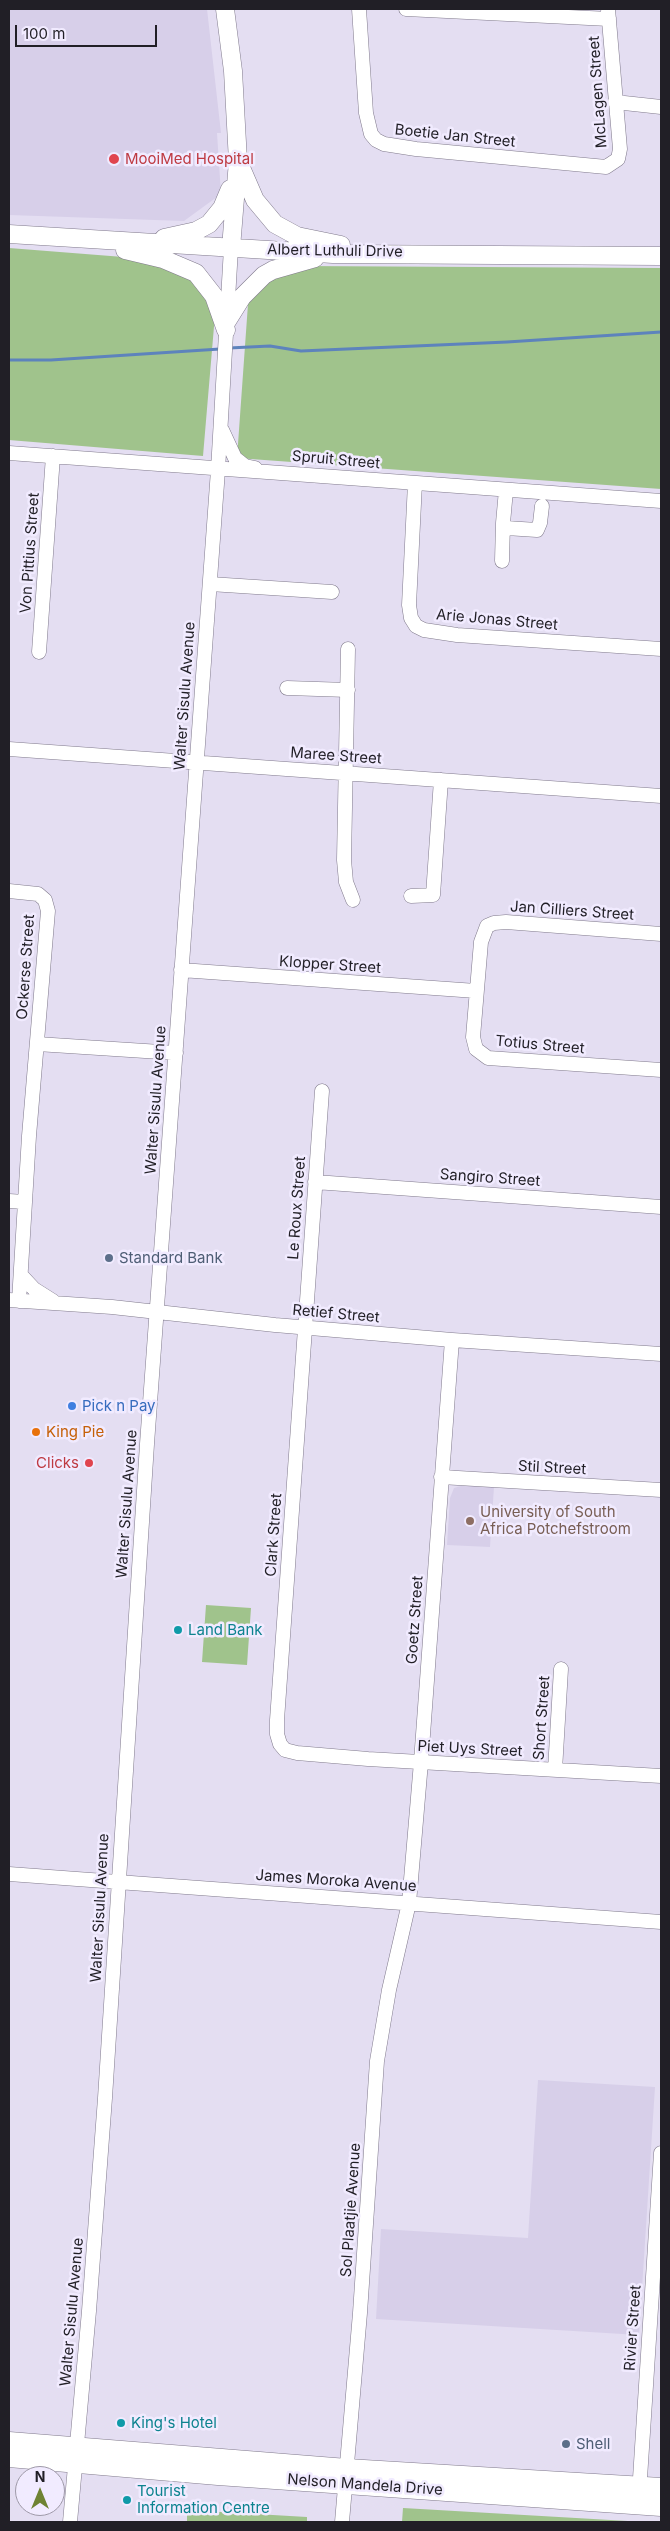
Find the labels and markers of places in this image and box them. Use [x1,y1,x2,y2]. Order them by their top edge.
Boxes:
place label: MooiMed Hospital [125,150,254,168]
marker: MooiMed Hospital [107,152,121,166]
place label: Standard Bank [119,1249,223,1267]
marker: Standard Bank [103,1252,115,1264]
place label: Pick n Pay [82,1397,156,1415]
marker: Pick n Pay [66,1400,78,1412]
place label: King Pie [46,1423,104,1441]
marker: King Pie [30,1426,42,1438]
place label: Clicks [36,1454,79,1472]
marker: Clicks [83,1457,95,1469]
place label: University of South Africa Potchefstroom [480,1503,631,1538]
marker: University of South Africa Potchefstroom [464,1515,476,1527]
place label: Land Bank [188,1621,263,1639]
marker: Land Bank [172,1624,184,1636]
place label: King's Hotel [131,2414,217,2432]
marker: King's Hotel [115,2417,127,2429]
place label: Shell [576,2435,611,2453]
marker: Shell [560,2438,572,2450]
place label: Tourist Information Centre [137,2482,270,2517]
marker: Tourist Information Centre [121,2494,133,2506]

